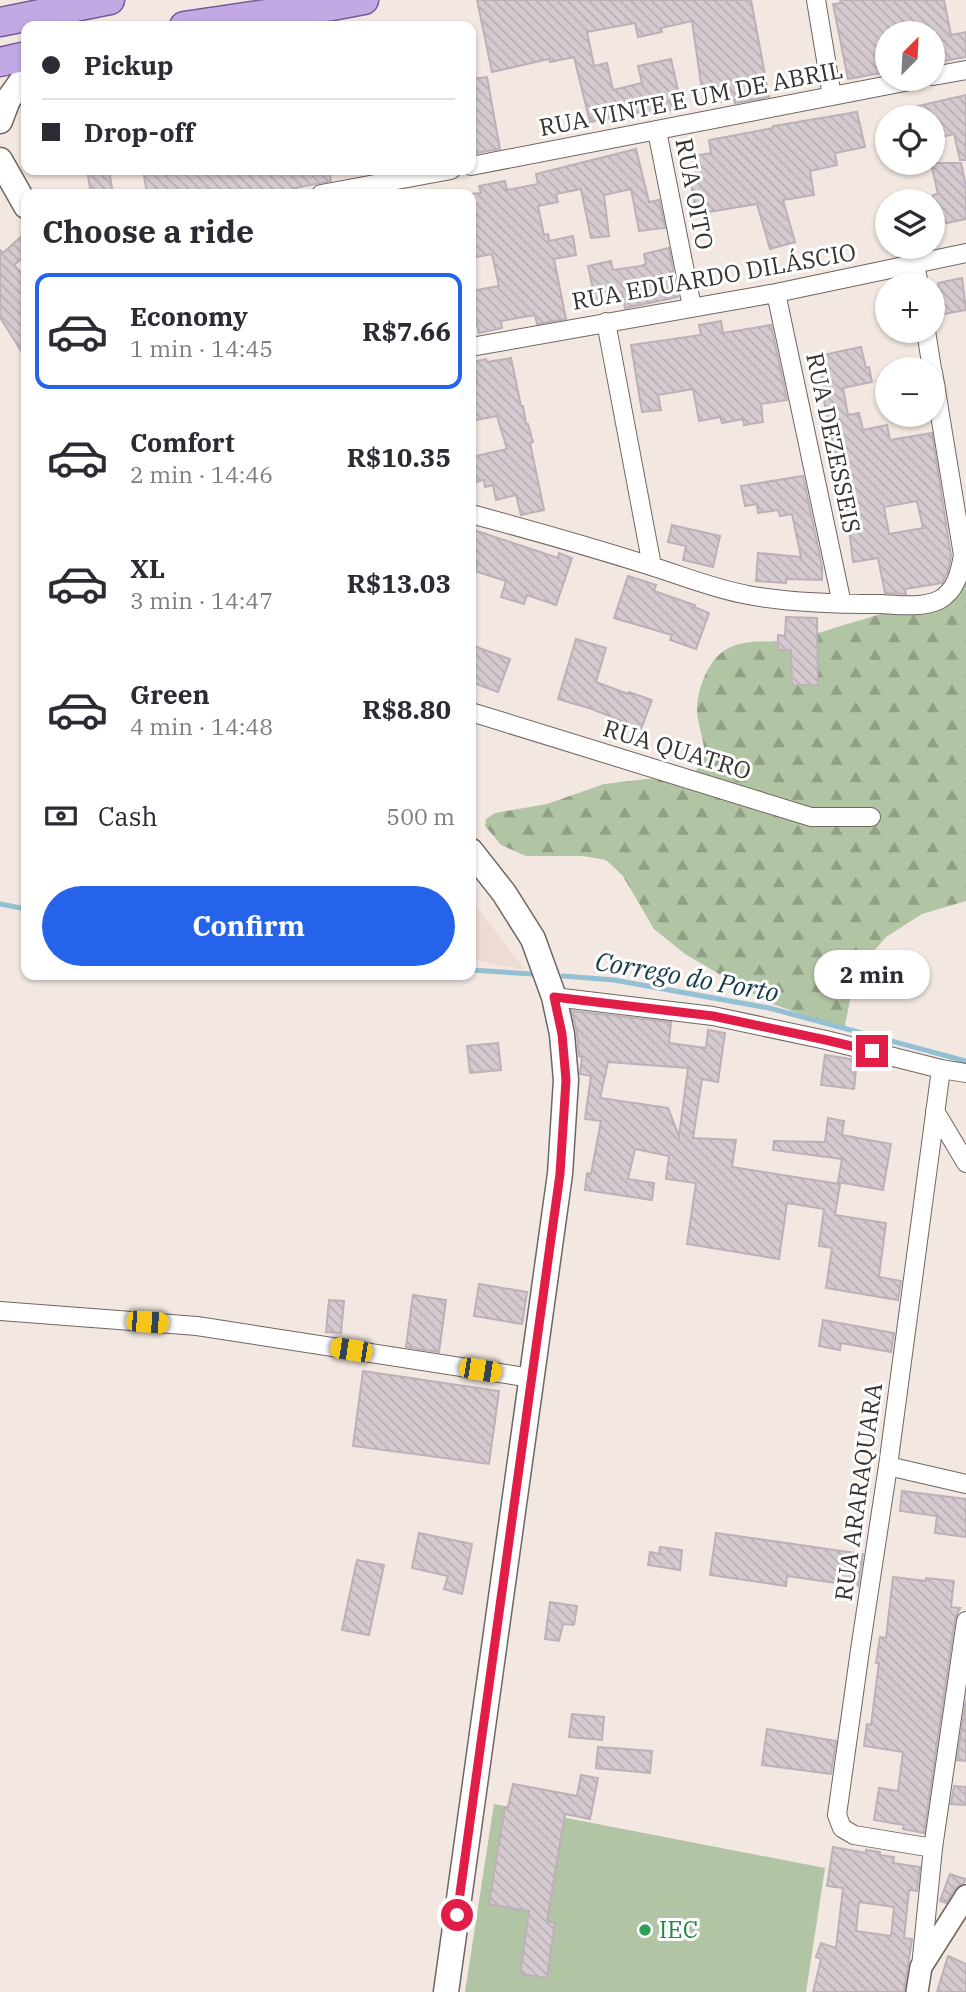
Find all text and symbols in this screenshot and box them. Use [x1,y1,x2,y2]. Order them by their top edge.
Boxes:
north arrow [875,21,945,91]
map controls [875,21,945,427]
text: Pickup [84,48,174,82]
street label: RUA VINTE E UM DE ABRIL [536,53,845,143]
button: locate [875,105,945,175]
text: Drop-off [84,115,195,149]
street label: RUA OITO [668,135,721,252]
button: layers [875,189,945,259]
text: Choose a ride [42,210,254,252]
street label: RUA EDUARDO DILÁSCIO [569,235,859,317]
button: + [875,273,945,343]
text: Economy [130,299,248,333]
icon: car [46,300,109,363]
text: R$7.66 [362,314,451,348]
text: 1 min · 14:45 [130,333,273,363]
street label: RUA DEZESSEIS [799,350,869,536]
button: − [875,357,945,427]
text: Comfort [130,425,235,459]
icon: car [46,426,109,489]
text: R$10.35 [347,440,451,474]
text: 2 min · 14:46 [130,459,273,489]
text: XL [130,551,165,585]
icon: car [46,552,109,615]
text: R$13.03 [347,566,451,600]
text: 3 min · 14:47 [130,585,273,615]
text: Green [130,677,210,711]
icon: car [46,678,109,741]
text: R$8.80 [362,692,451,726]
text: 4 min · 14:48 [130,711,273,741]
street label: RUA QUATRO [599,711,755,787]
icon: cash [42,797,80,835]
text: Cash [98,799,158,833]
text: 500 m [386,801,455,831]
button: Confirm [42,886,455,966]
water label: Corrego do Porto [593,943,782,1009]
callout: 2 min [814,950,930,998]
text: 2 min [840,959,904,989]
route end [856,1035,888,1067]
car [126,1310,169,1334]
car [329,1336,374,1364]
car [458,1356,503,1384]
street label: RUA ARARAQUARA [827,1380,889,1603]
route start [441,1899,473,1931]
place label: IEC [659,1913,698,1945]
marker: IEC [637,1922,653,1938]

